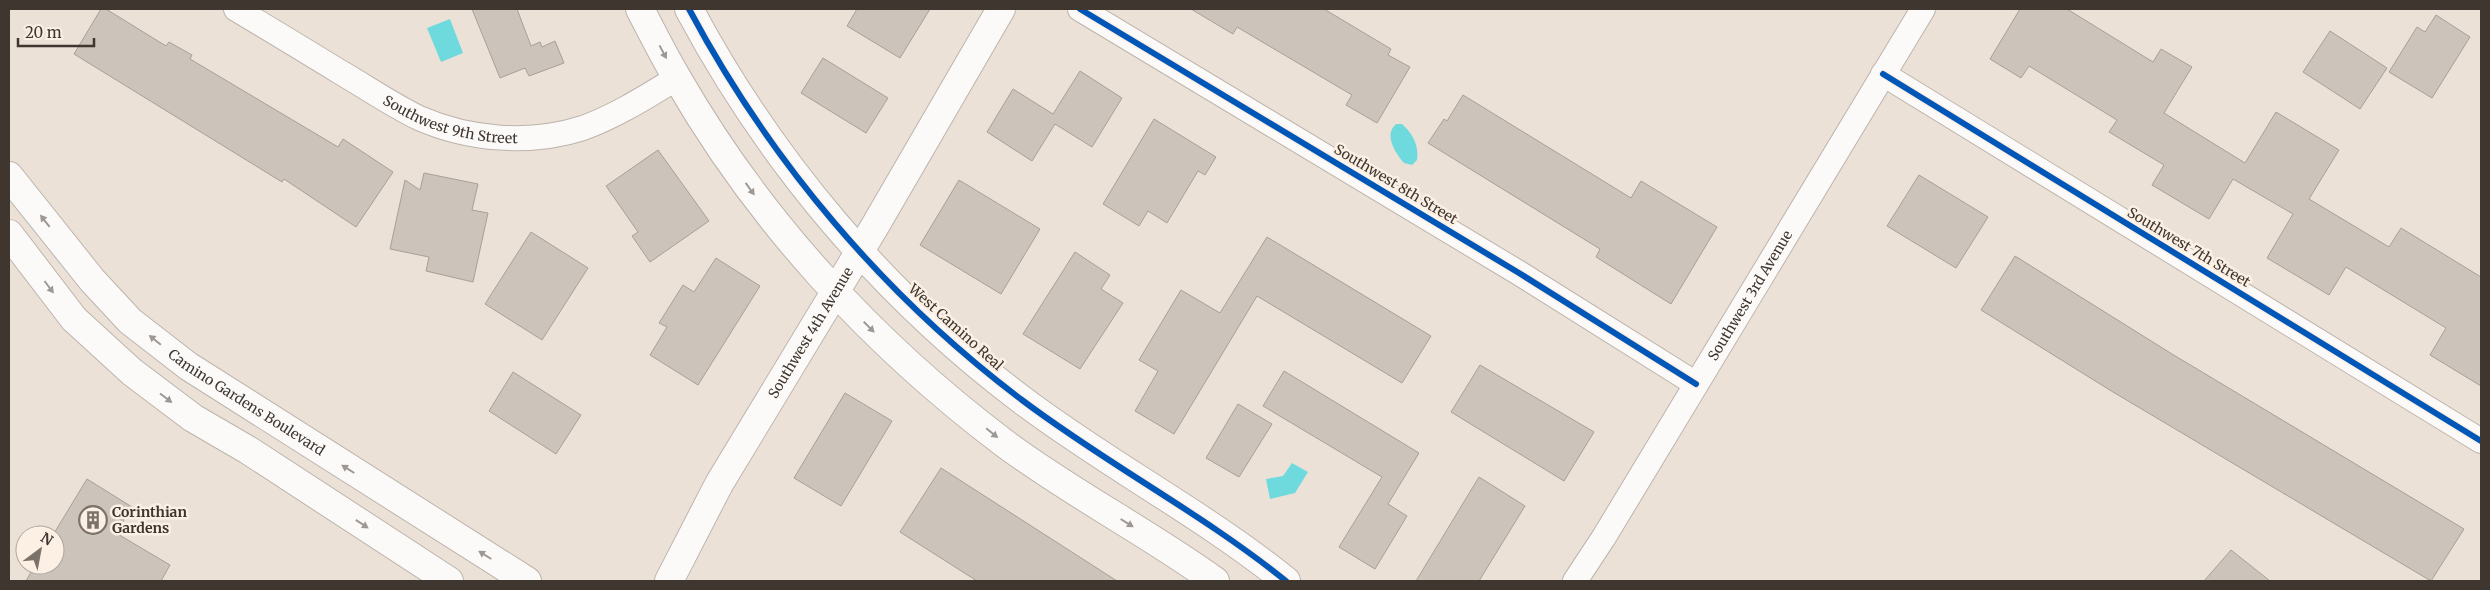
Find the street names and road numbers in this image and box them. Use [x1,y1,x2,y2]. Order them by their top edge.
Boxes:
street label: Southwest 9th Street [380,91,518,147]
street label: Southwest 8th Street [1331,140,1461,228]
street label: Southwest 7th Street [2124,203,2254,291]
street label: Southwest 3rd Avenue [1704,227,1796,364]
street label: Southwest 4th Avenue [764,264,857,402]
street label: West Camino Real [904,279,1008,375]
street label: Camino Gardens Boulevard [164,345,328,460]

